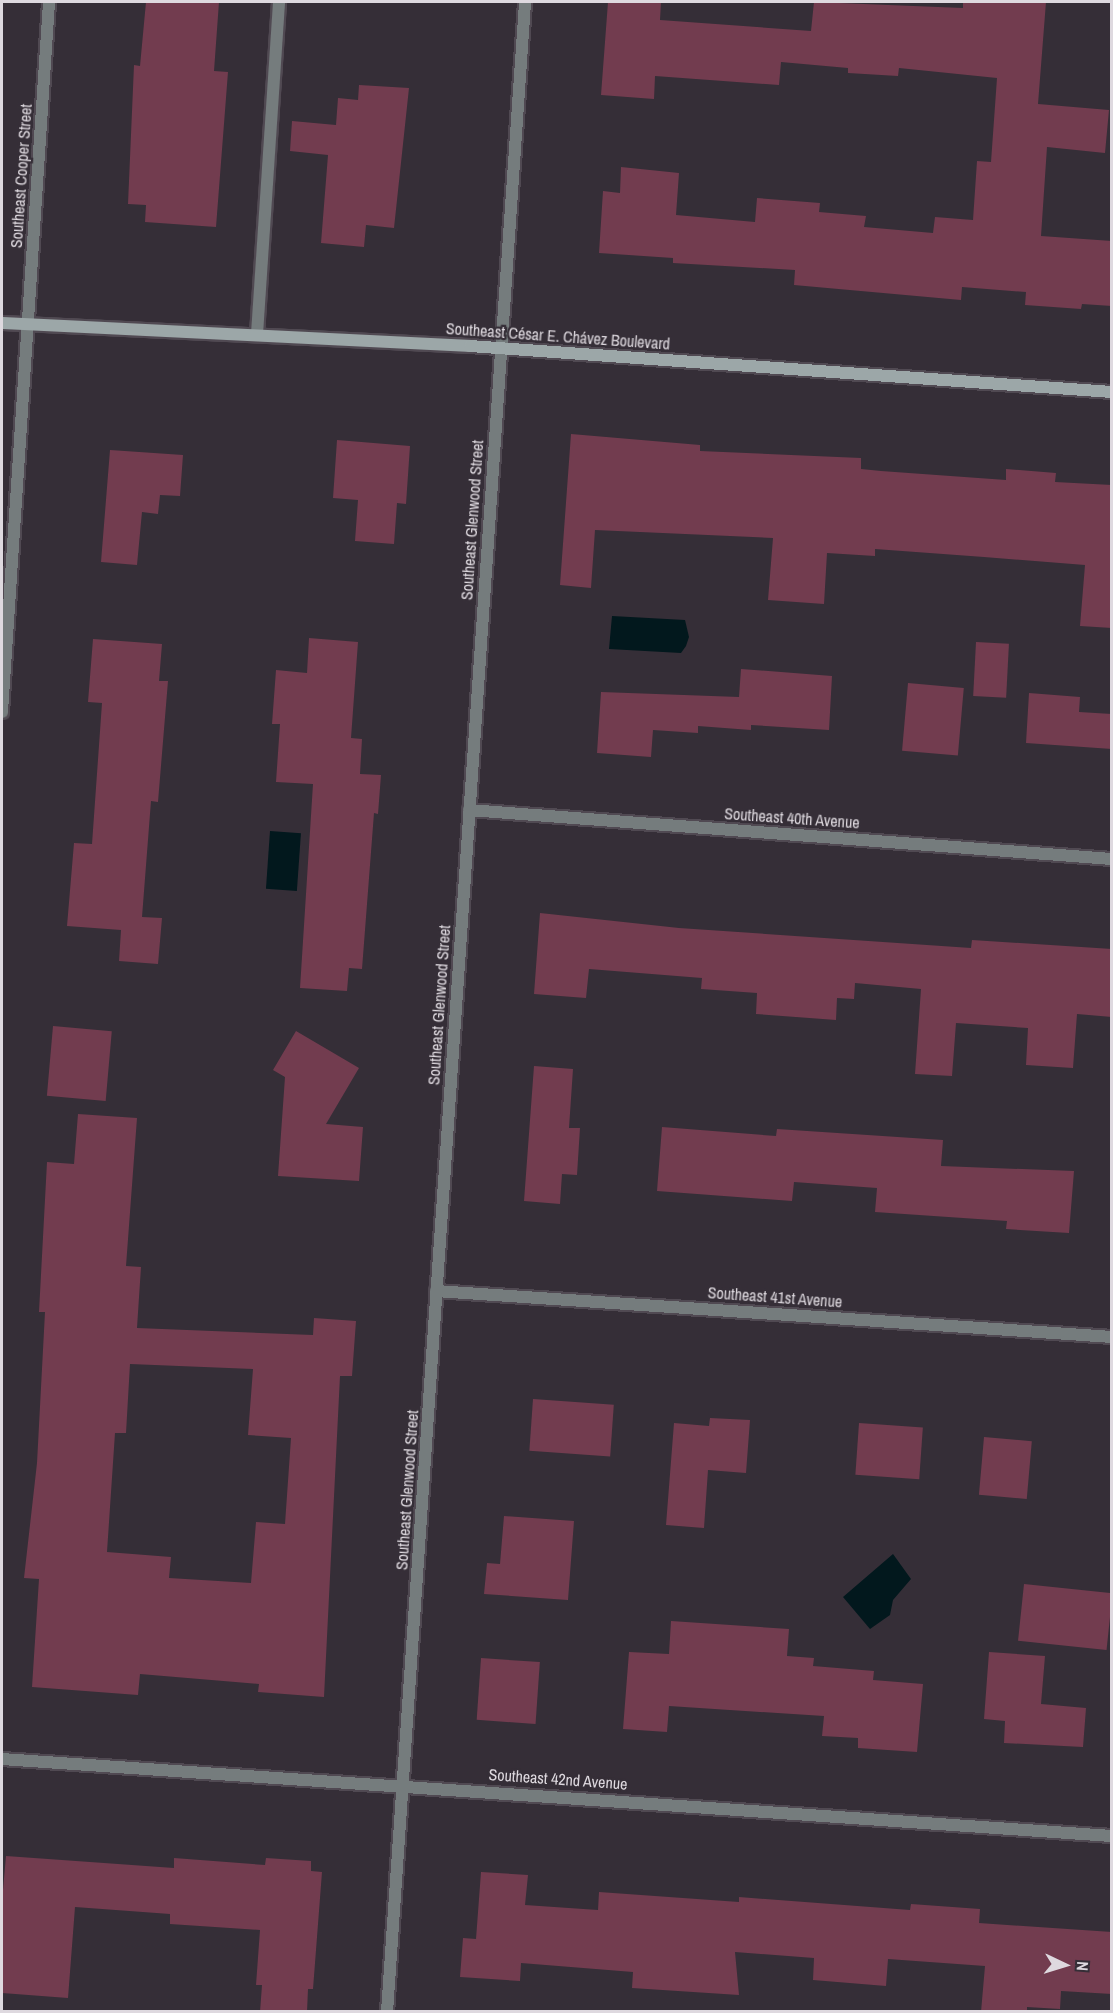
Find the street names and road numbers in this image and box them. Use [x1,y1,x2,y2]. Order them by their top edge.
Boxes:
street label: Southeast Cooper Street [6,103,36,249]
street label: Southeast César E. Chávez Boulevard [445,319,671,353]
street label: Southeast Glenwood Street [457,439,487,601]
street label: Southeast 40th Avenue [723,804,861,832]
street label: Southeast Glenwood Street [424,924,454,1086]
street label: Southeast 41st Avenue [707,1283,843,1311]
street label: Southeast Glenwood Street [392,1409,422,1571]
street label: Southeast 42nd Avenue [488,1765,628,1793]

